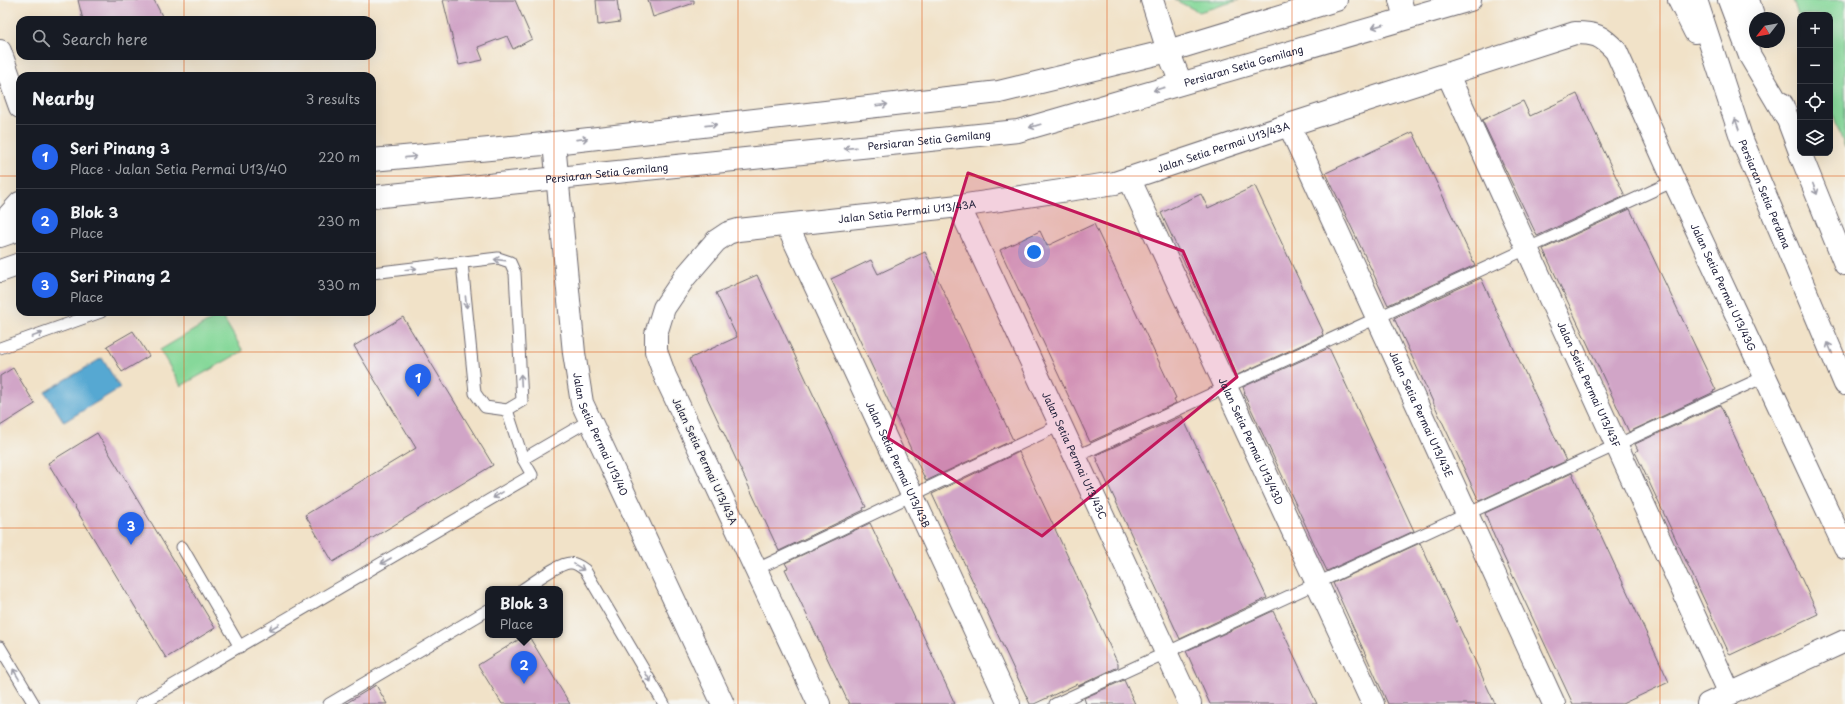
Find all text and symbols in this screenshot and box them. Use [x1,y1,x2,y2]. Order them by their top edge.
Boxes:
north arrow [1749,12,1785,48]
map controls [1797,12,1833,156]
button: + [1797,12,1833,48]
search box [16,16,376,60]
one-way arrow [1372,23,1385,30]
icon: search [30,27,52,49]
text: Search here [62,27,148,50]
street label: Persiaran Setia Gemilang [1182,41,1305,90]
button: − [1797,48,1833,84]
button: locate [1797,84,1833,120]
text: Nearby [32,85,94,111]
one-way arrow [1153,86,1166,94]
text: 3 results [306,89,360,108]
one-way arrow [875,102,888,109]
street label: Jalan Setia Permai U13/43A [1155,117,1292,176]
one-way arrow [1733,118,1740,131]
button: layers [1797,120,1833,156]
one-way arrow [704,121,717,129]
one-way arrow [1028,123,1041,130]
street label: Persiaran Setia Gemilang [867,126,991,153]
text: Seri Pinang 3 [70,136,170,159]
one-way arrow [575,136,588,143]
street label: Persiaran Setia Perdana [1736,137,1795,251]
one-way arrow [844,144,857,152]
text: 1 [42,147,48,166]
text: 220 m [318,147,360,166]
one-way arrow [404,153,417,160]
text: Place · Jalan Setia Permai U13/40 [70,159,287,178]
street label: Persiaran Setia Gemilang [545,159,669,186]
one-way arrow [1811,183,1819,195]
street label: Jalan Setia Permai U13/43A [837,196,977,226]
text: Blok 3 [70,200,118,223]
text: 2 [40,211,50,230]
text: 230 m [318,211,360,230]
street label: Jalan Setia Permai U13/43G [1688,220,1760,353]
text: Place [70,223,103,242]
your location [1024,242,1044,262]
one-way arrow [494,256,507,264]
text: Seri Pinang 2 [70,264,170,287]
one-way arrow [404,265,417,273]
text: 3 [41,275,49,294]
text: 330 m [317,275,360,294]
text: Place [70,287,103,306]
one-way arrow [462,295,469,308]
street label: Jalan Setia Permai U13/43F [1554,319,1625,450]
one-way arrow [30,331,43,338]
one-way arrow [1825,342,1833,354]
street label: Jalan Setia Permai U13/43E [1386,348,1457,480]
pin: 1 [405,364,431,397]
street label: Jalan Setia Permai U13/40 [570,371,632,498]
one-way arrow [518,374,525,387]
street label: Jalan Setia Permai U13/43D [1215,375,1288,507]
street label: Jalan Setia Permai U13/43C [1039,389,1111,522]
street label: Jalan Setia Permai U13/43A [669,395,742,527]
street label: Jalan Setia Permai U13/43B [863,399,934,530]
one-way arrow [492,491,504,499]
pin: 3 [118,512,144,545]
one-way arrow [380,557,392,565]
one-way arrow [574,563,585,572]
popup [485,586,563,638]
text: Blok 3 [500,591,548,614]
text: Place [500,614,533,633]
one-way arrow [268,623,280,631]
pin: 2 [511,651,537,684]
one-way arrow [12,669,20,680]
one-way arrow [644,671,652,683]

